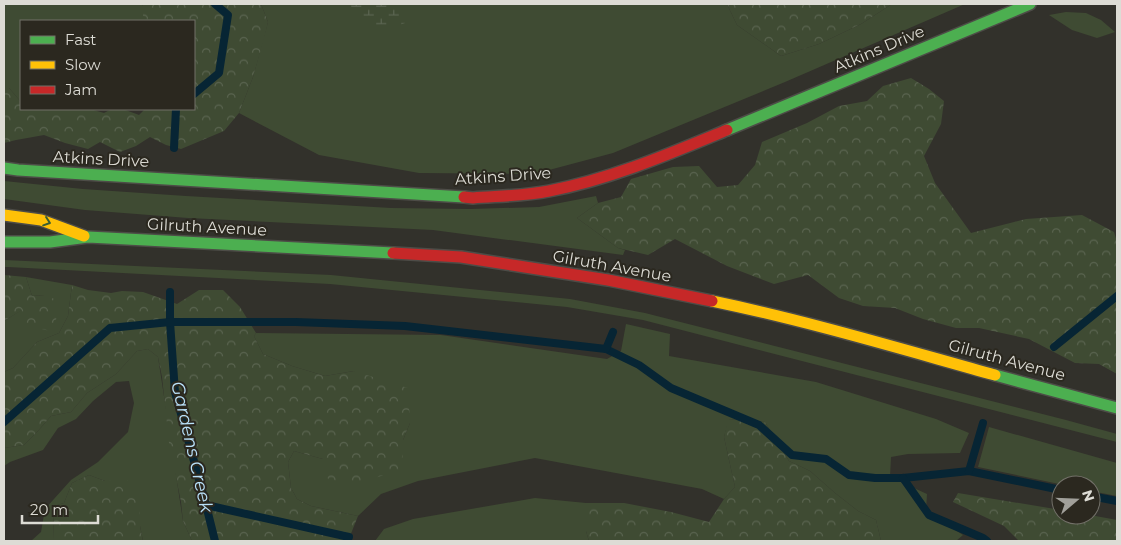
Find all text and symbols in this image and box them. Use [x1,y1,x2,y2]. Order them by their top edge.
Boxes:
legend [20,20,195,110]
street label: Atkins Drive [831,21,927,77]
text: Fast [65,30,96,49]
text: Slow [65,55,101,74]
text: Jam [64,80,97,99]
street label: Atkins Drive [52,147,150,171]
street label: Atkins Drive [454,163,552,189]
street label: Gilruth Avenue [147,214,267,240]
one-way arrow [42,217,50,227]
street label: Gilruth Avenue [551,246,673,286]
street label: Gilruth Avenue [947,335,1067,385]
water label: Gardens Creek [166,379,218,516]
north arrow [1051,475,1101,525]
text: N [1078,487,1099,504]
scale bar [22,492,99,524]
text: 20 m [30,500,68,519]

